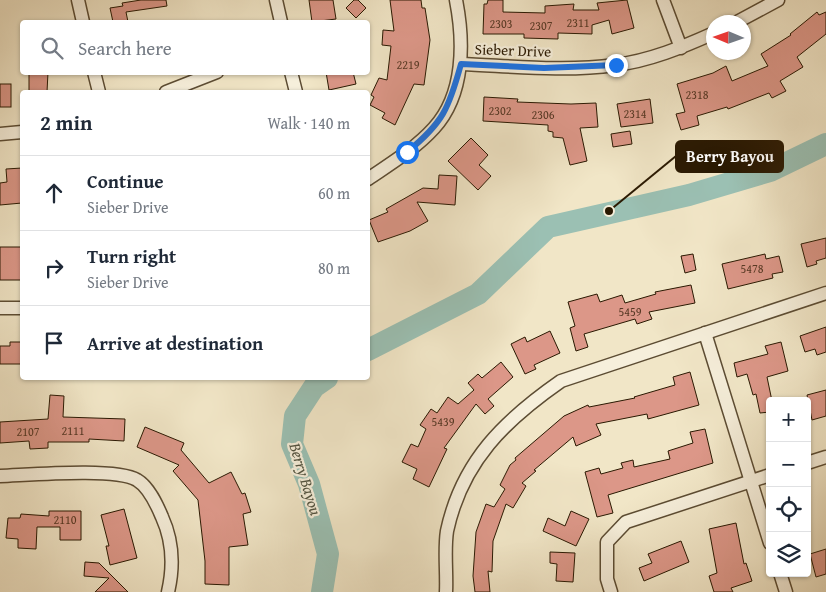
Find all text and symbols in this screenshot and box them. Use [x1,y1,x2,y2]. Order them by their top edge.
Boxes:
house number: 2311 [566,14,590,31]
house number: 2303 [489,15,513,32]
north arrow [706,15,751,60]
house number: 2307 [529,17,553,34]
search box [20,20,370,75]
icon: search [38,34,66,62]
text: Search here [78,34,172,62]
street label: Sieber Drive [474,38,552,62]
route end [605,54,628,77]
house number: 2219 [396,56,420,73]
house number: 2318 [685,86,709,103]
house number: 2302 [488,102,512,119]
house number: 2314 [623,105,647,122]
house number: 2306 [531,106,555,123]
text: 2 min [40,107,92,138]
text: Walk · 140 m [267,111,350,135]
route start [396,141,419,164]
callout: Berry Bayou [676,141,783,172]
text: Berry Bayou [686,144,775,168]
text: Continue [87,167,164,195]
icon: ahead [40,179,68,207]
text: 60 m [318,181,350,205]
text: Sieber Drive [87,195,169,219]
text: Turn right [87,242,176,270]
icon: right [40,254,68,282]
text: 80 m [318,256,350,280]
house number: 5478 [740,260,764,277]
text: Sieber Drive [87,270,169,294]
house number: 5459 [618,303,642,320]
icon: arrive [40,329,68,357]
text: Arrive at destination [87,329,263,357]
map controls [766,397,811,577]
button: + [766,397,811,442]
house number: 5439 [431,413,455,430]
house number: 2111 [61,422,85,439]
house number: 2107 [16,423,40,440]
water label: Berry Bayou [283,439,328,518]
button: − [766,442,811,487]
button: locate [766,487,811,532]
house number: 2110 [53,511,77,528]
button: layers [766,532,811,577]

